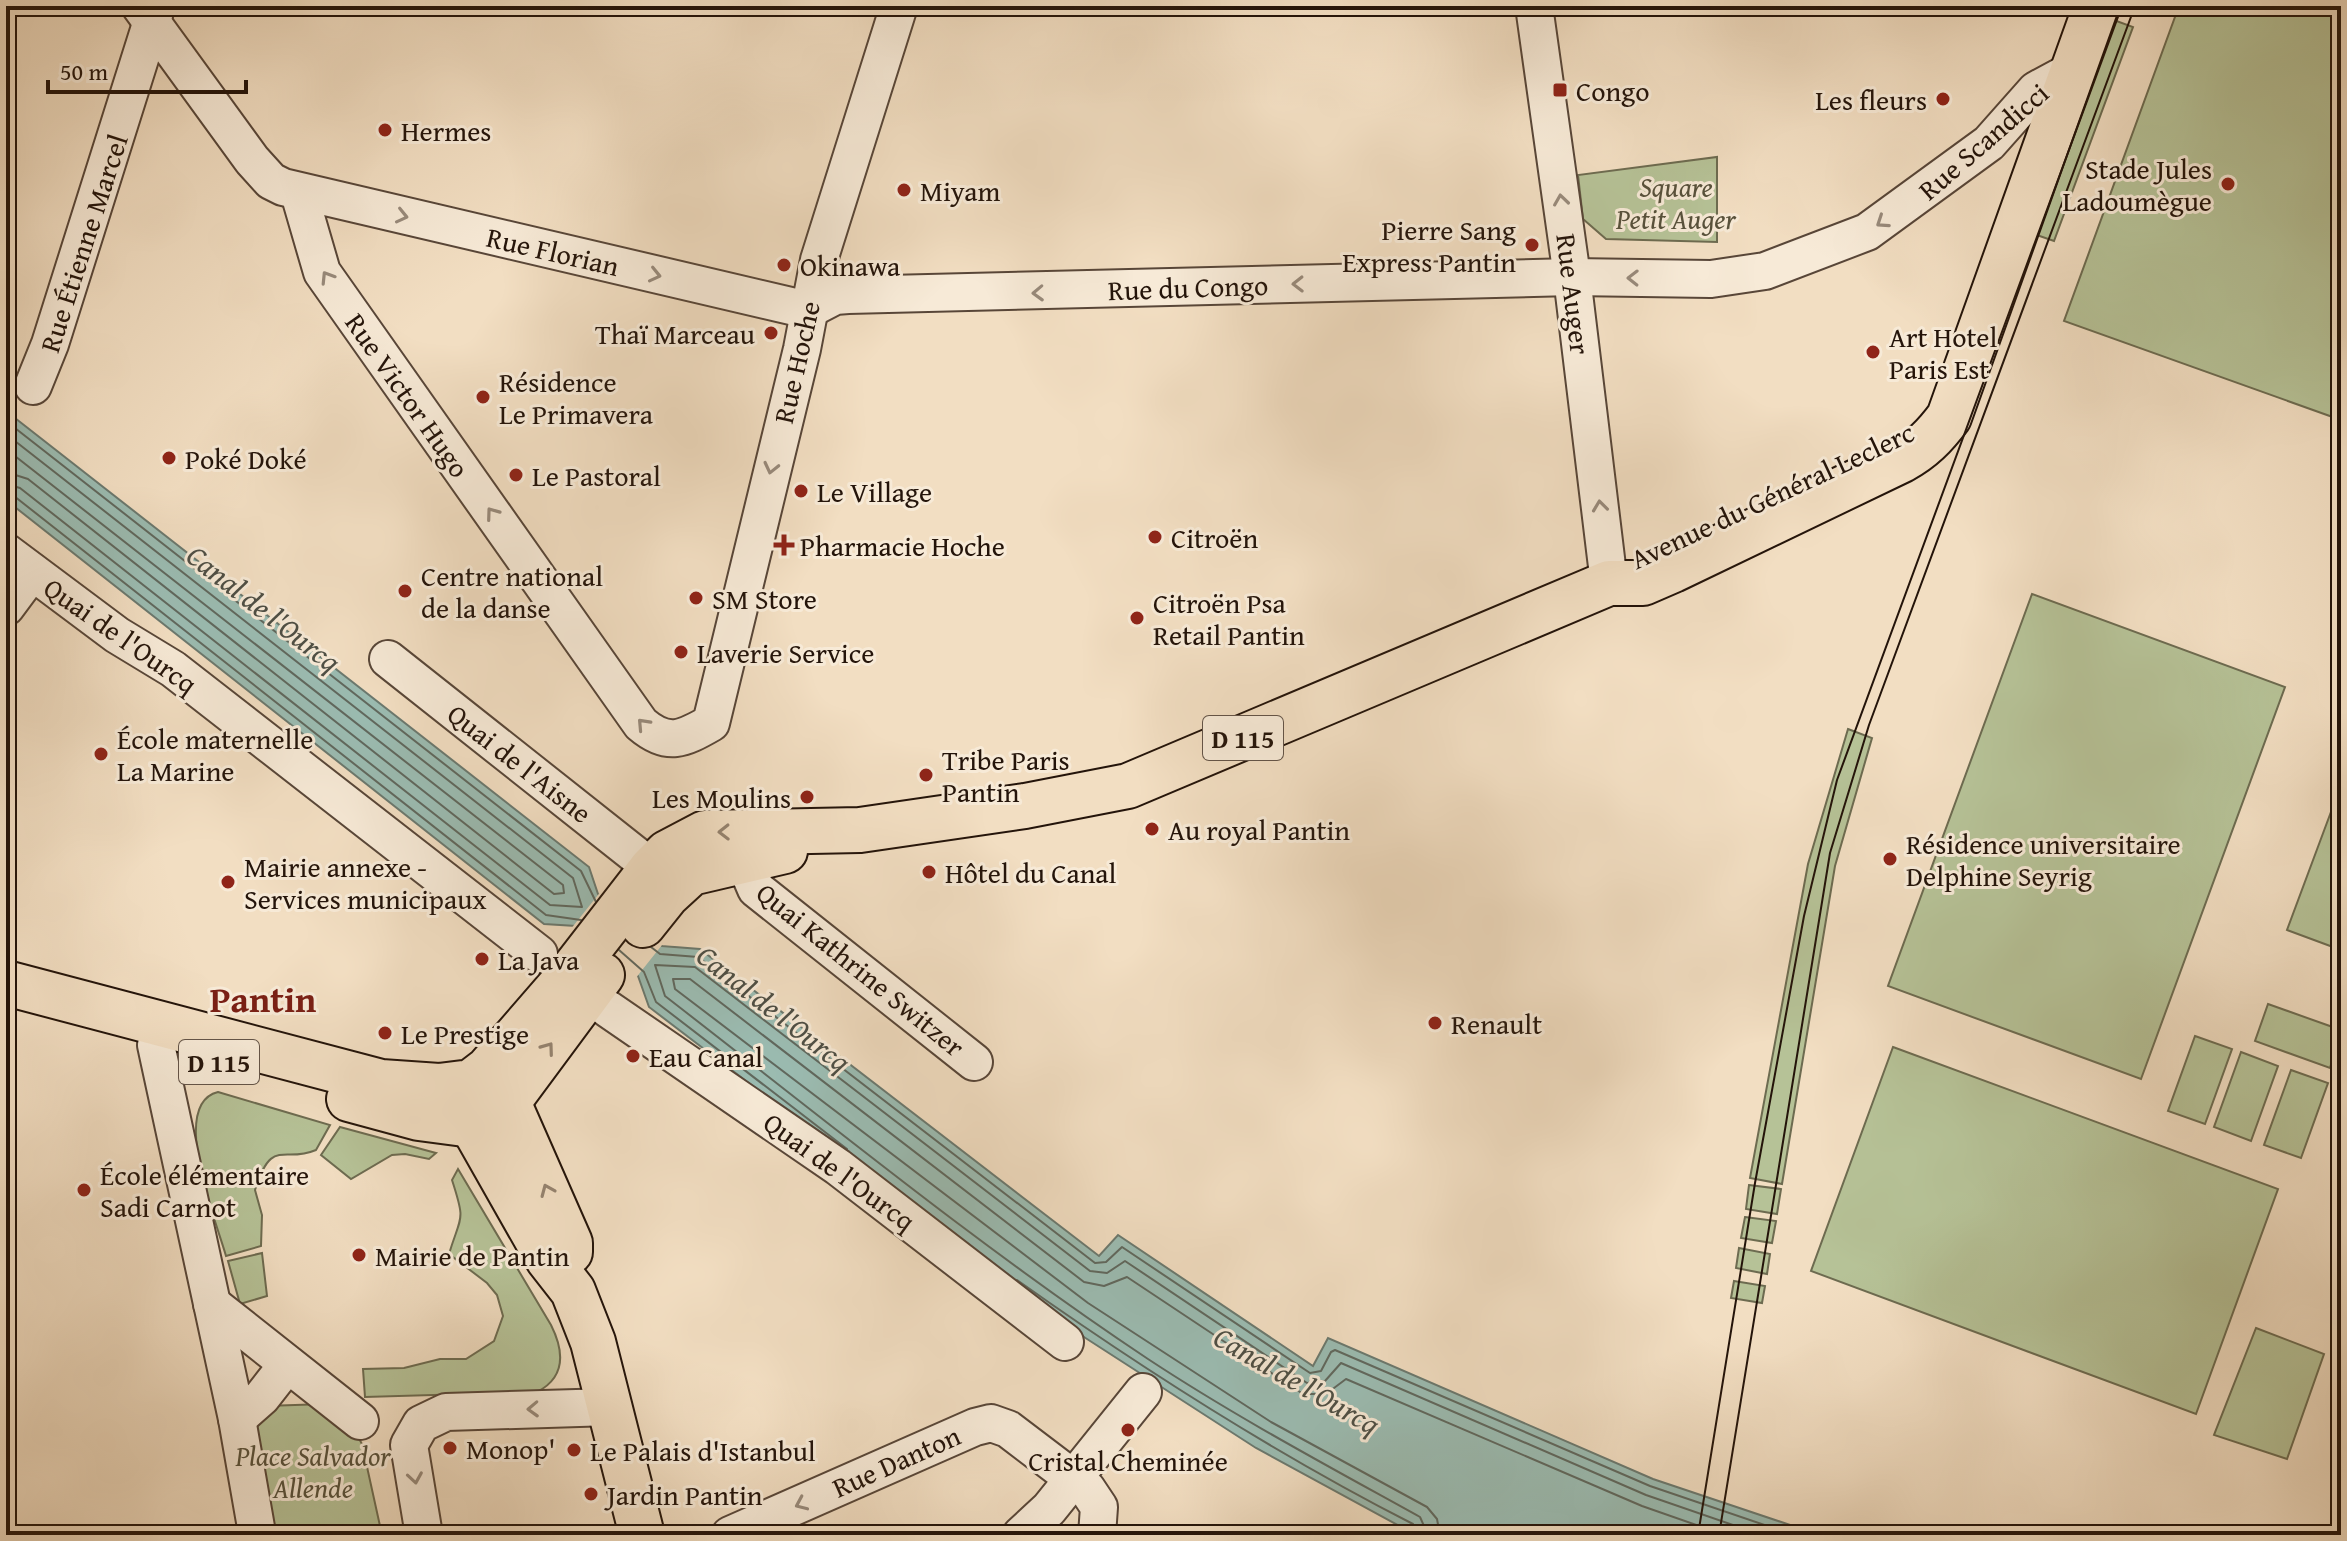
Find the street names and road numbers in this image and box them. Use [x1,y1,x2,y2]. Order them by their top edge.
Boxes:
street label: Rue Scandicci [1909,73,2057,209]
street label: Rue Étienne Marcel [28,129,138,357]
street label: Rue Florian [483,216,624,286]
street label: Rue Auger [1546,231,1602,357]
street label: Rue du Congo [1107,264,1269,310]
street label: Rue Hoche [762,297,830,427]
street label: Rue Victor Hugo [336,304,480,486]
street label: Avenue du Général Leclerc [1623,411,1921,579]
street label: Quai de l'Ourcq [36,567,206,703]
street label: Quai de l'Aisne [439,693,601,833]
road number: D 115 [1203,716,1283,760]
street label: Quai Kathrine Switzer [748,872,974,1066]
road number: D 115 [179,1040,259,1084]
street label: Quai de l'Ourcq [755,1102,925,1240]
street label: Rue Danton [825,1414,967,1507]

